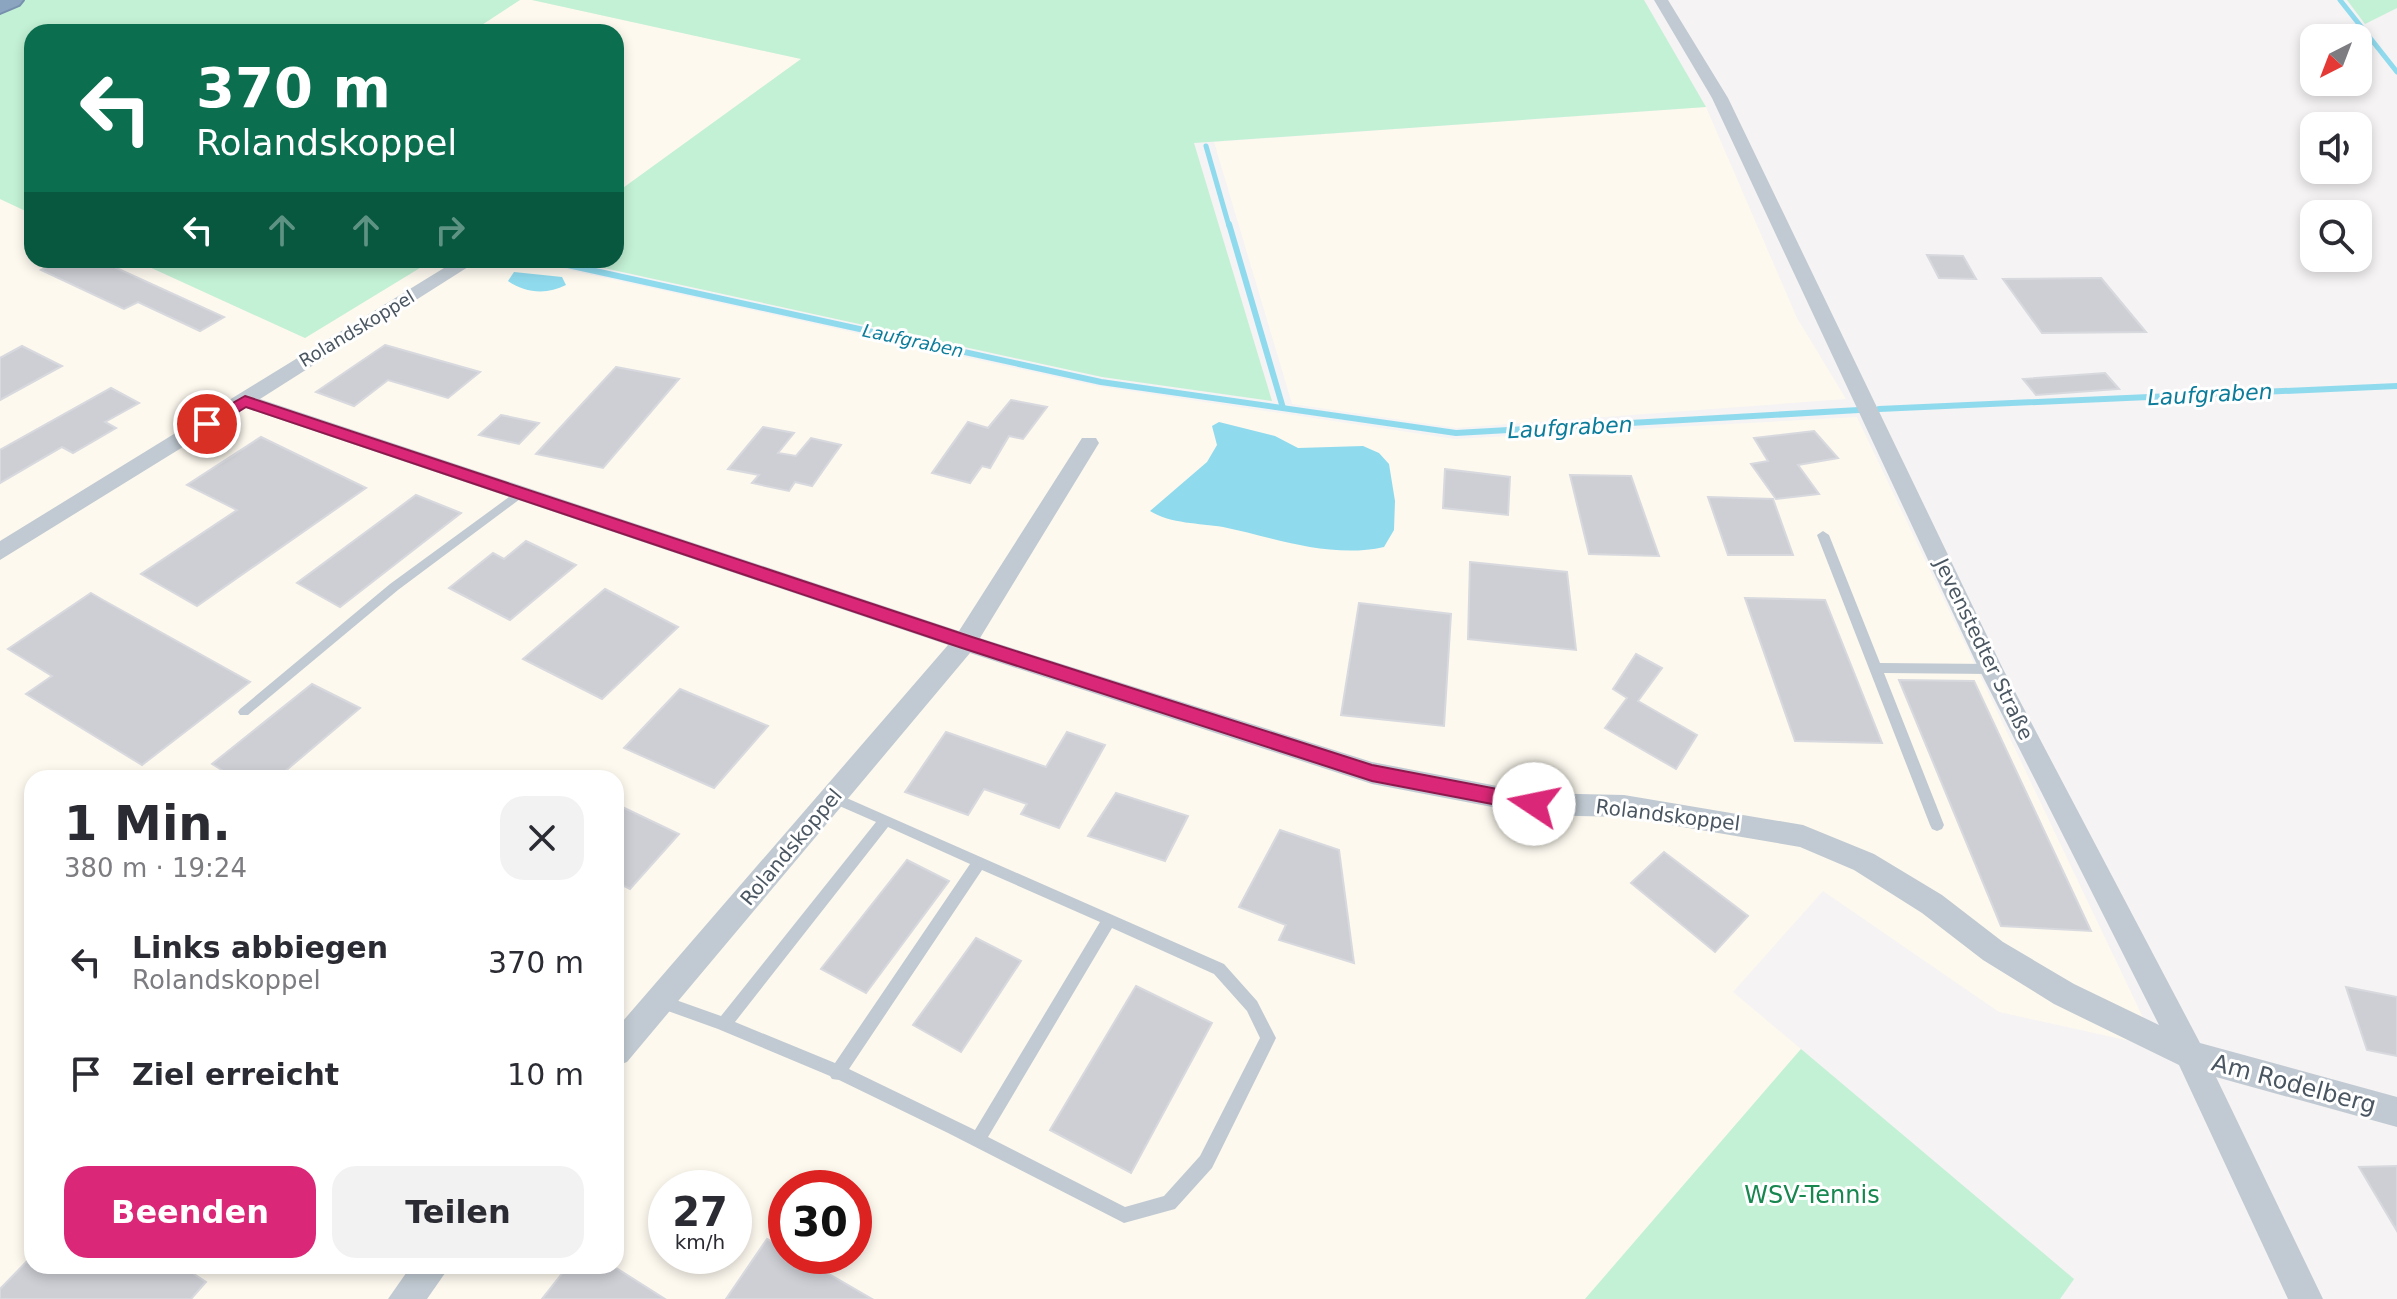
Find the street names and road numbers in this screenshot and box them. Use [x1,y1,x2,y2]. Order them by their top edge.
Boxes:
street label: Rolandskoppel [295,286,418,371]
street label: Jevenstedter Straße [1929,553,2038,744]
street label: Rolandskoppel [735,784,847,910]
street label: Rolandskoppel [1594,794,1742,836]
street label: Am Rodelberg [2209,1049,2379,1119]

